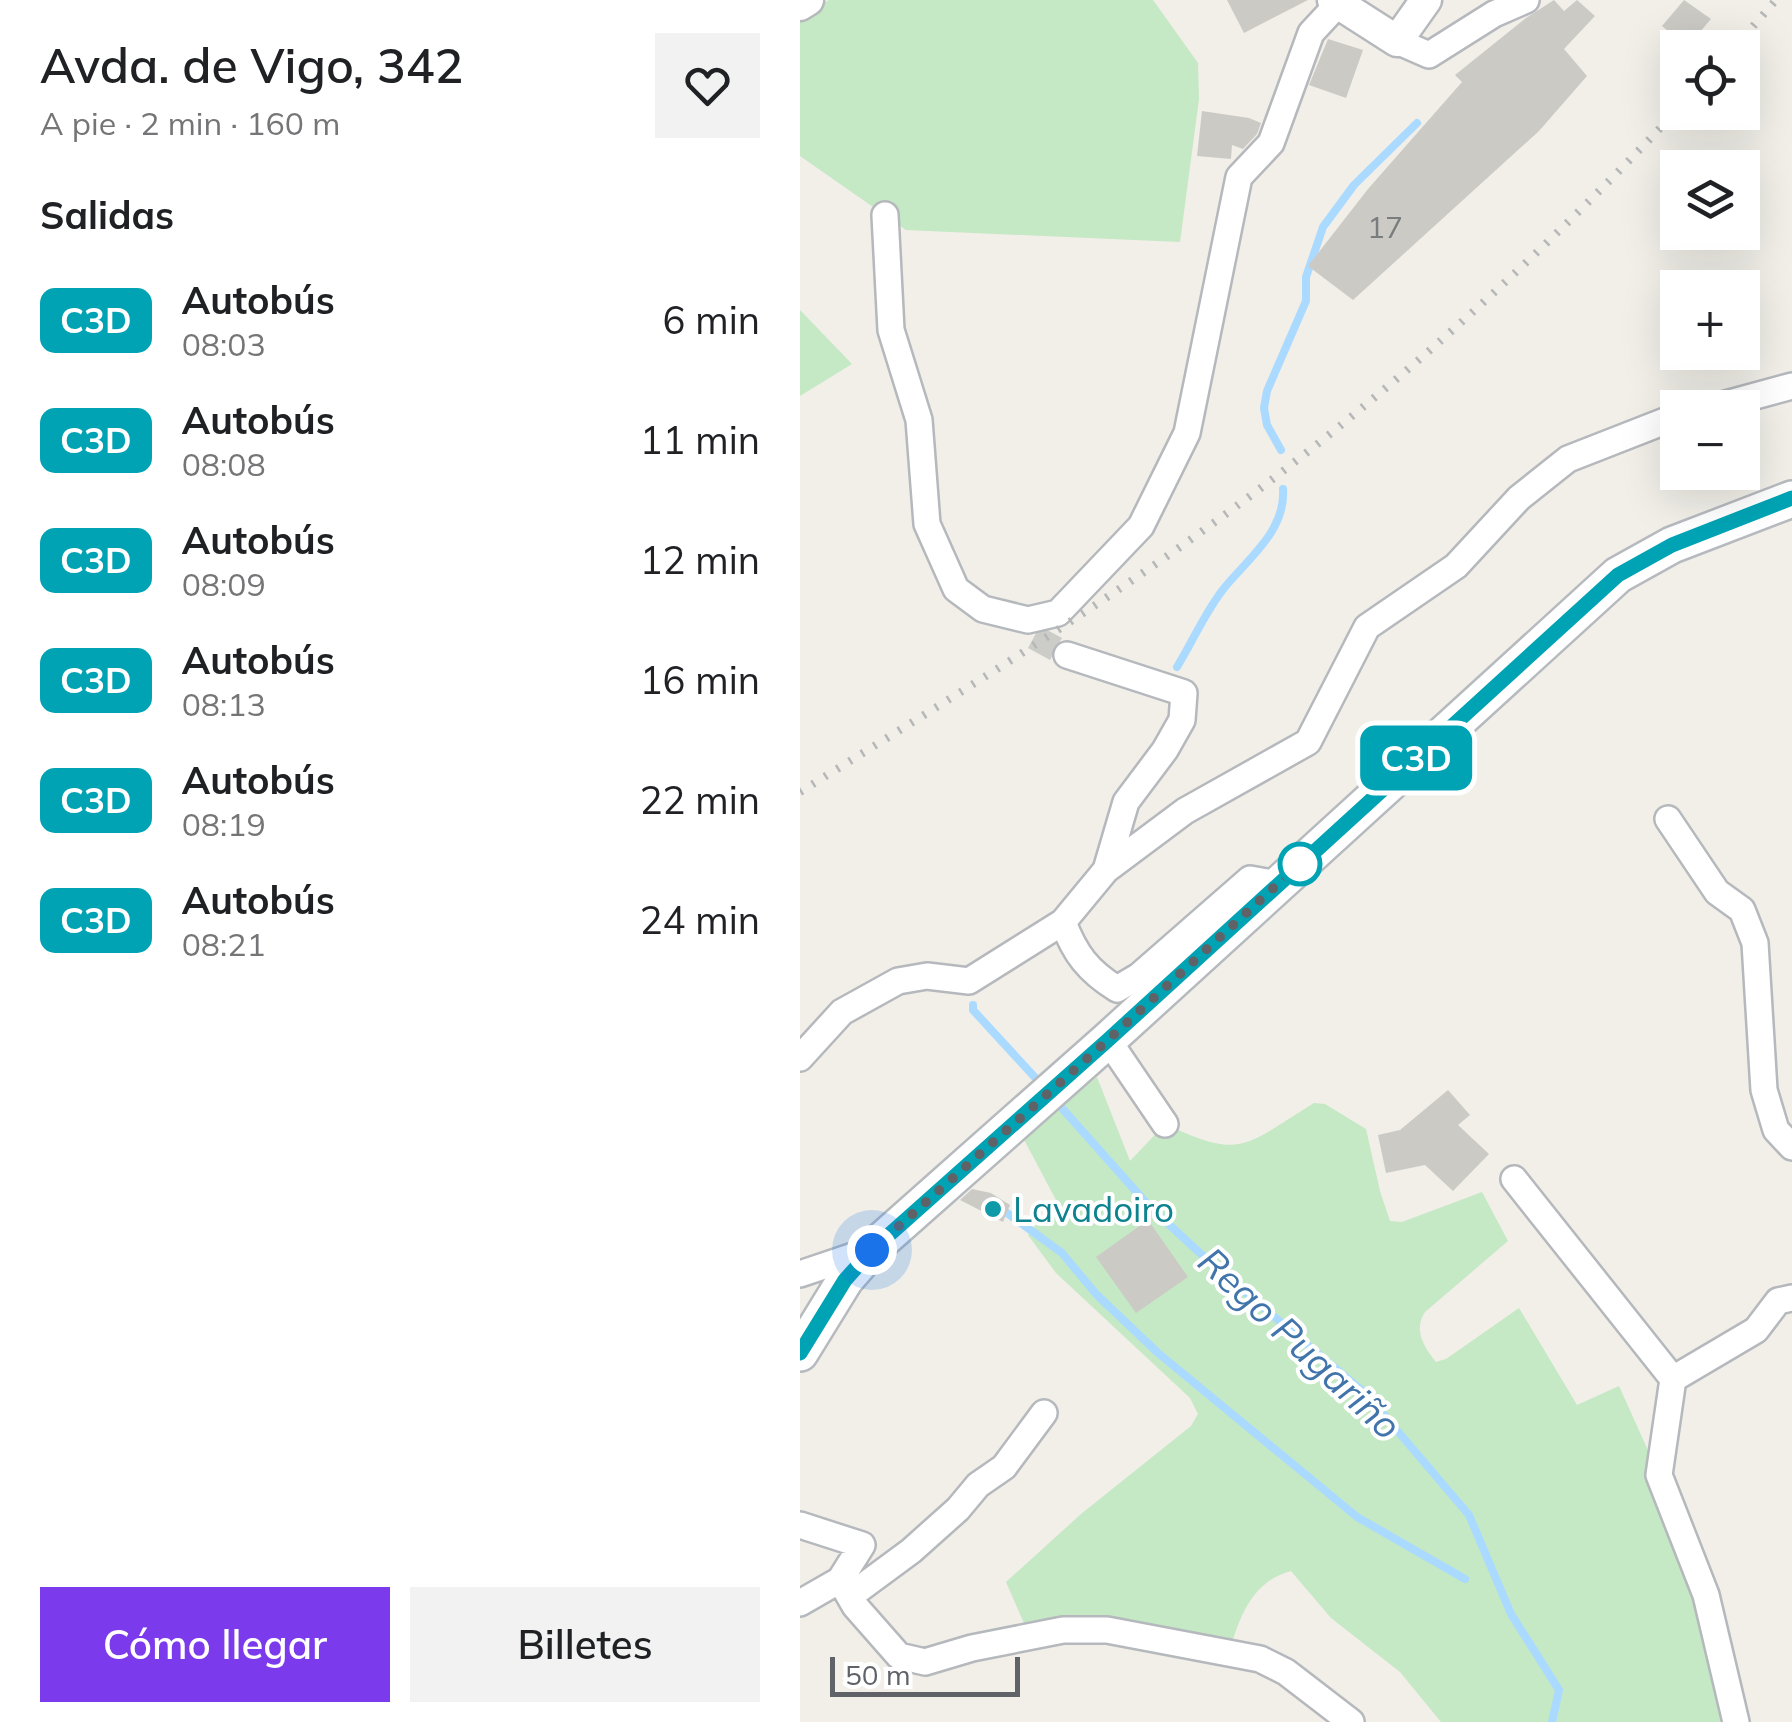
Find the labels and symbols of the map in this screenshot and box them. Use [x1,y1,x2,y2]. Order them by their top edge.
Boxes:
house number: 17 [1367,208,1403,246]
line badge: C3D [1358,726,1474,790]
unlabelled marker [1279,843,1321,885]
place label: Lavadoiro [1013,1187,1174,1231]
marker: Lavadoiro [982,1198,1004,1220]
your location [847,1225,897,1275]
water label: Rego Pugariño [1189,1237,1411,1449]
scale bar [830,1652,1020,1696]

